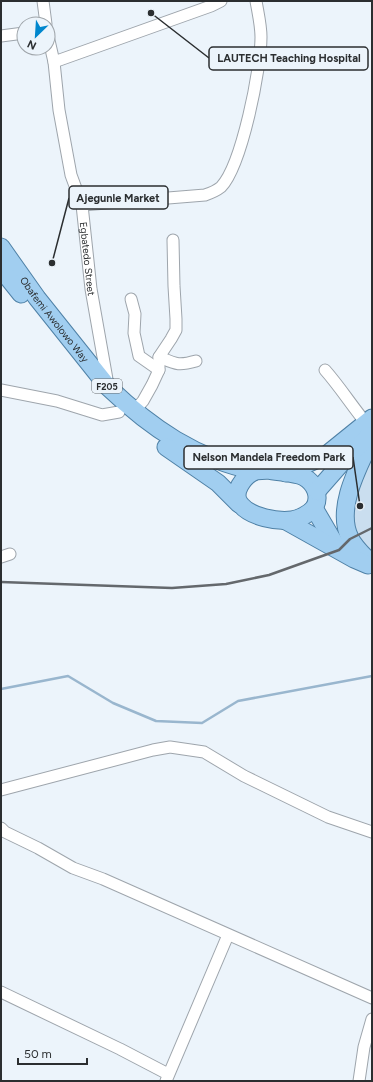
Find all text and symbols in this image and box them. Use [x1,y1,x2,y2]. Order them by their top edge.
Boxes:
north arrow [16,16,56,56]
text: N [25,37,39,52]
callout: LAUTECH Teaching Hospital [209,47,368,70]
text: LAUTECH Teaching Hospital [217,52,361,65]
callout: Ajegunle Market [69,186,168,209]
text: Ajegunle Market [76,192,160,205]
street label: Egbatedo Street [77,221,99,297]
street label: Obafemi Awolowo Way [17,274,92,365]
road number: F205 [92,379,122,393]
callout: Nelson Mandela Freedom Park [184,446,353,469]
text: Nelson Mandela Freedom Park [192,451,346,464]
scale bar [18,1040,87,1066]
text: 50 m [24,1047,52,1061]

